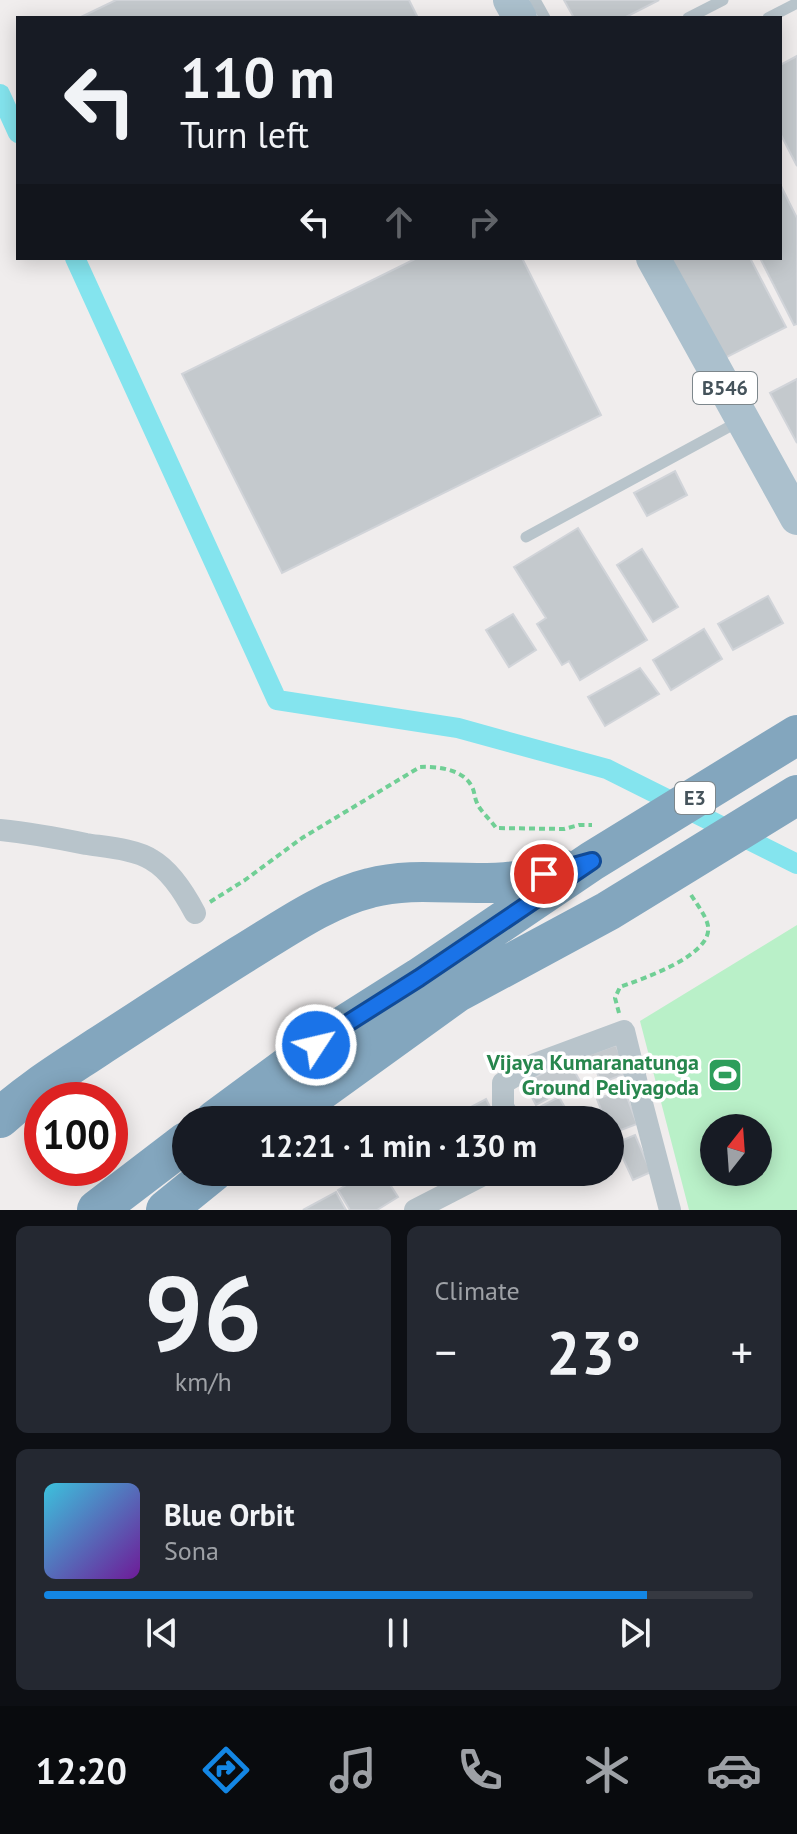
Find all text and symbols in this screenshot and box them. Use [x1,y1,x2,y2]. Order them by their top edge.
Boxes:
text: 110 m [180,41,335,113]
icon: left [48,48,152,152]
text: Turn left [180,111,309,158]
icon: left [293,200,337,244]
icon: ahead [377,200,421,244]
icon: right [461,200,505,244]
road number: B546 [693,372,757,404]
road number: E3 [675,782,715,814]
pin [510,840,578,908]
icon: arrive [522,852,566,896]
position arrow [274,1003,358,1087]
place label: Vijaya Kumaranatunga Ground Peliyagoda [486,1048,699,1101]
sports icon: Vijaya Kumaranatunga Ground Peliyagoda [706,1056,744,1094]
speed limit sign: 100 [24,1082,128,1186]
north arrow [700,1114,772,1186]
map controls [700,1114,772,1186]
text: 12:21 · 1 min · 130 m [259,1126,537,1165]
text: 96 [144,1245,262,1380]
text: Climate [435,1274,520,1307]
text: 23° [547,1313,641,1391]
text: − [435,1323,457,1380]
text: + [731,1323,753,1380]
text: km/h [175,1365,232,1398]
text: Blue Orbit [164,1495,294,1534]
text: Sona [164,1534,219,1567]
icon: previous [140,1611,184,1655]
icon: pause [376,1611,420,1655]
icon: next [613,1611,657,1655]
icon: directions [198,1742,254,1798]
icon: music [325,1742,381,1798]
icon: phone [452,1742,508,1798]
icon: climate [579,1742,635,1798]
icon: car [706,1742,762,1798]
text: 12:20 [35,1747,127,1794]

